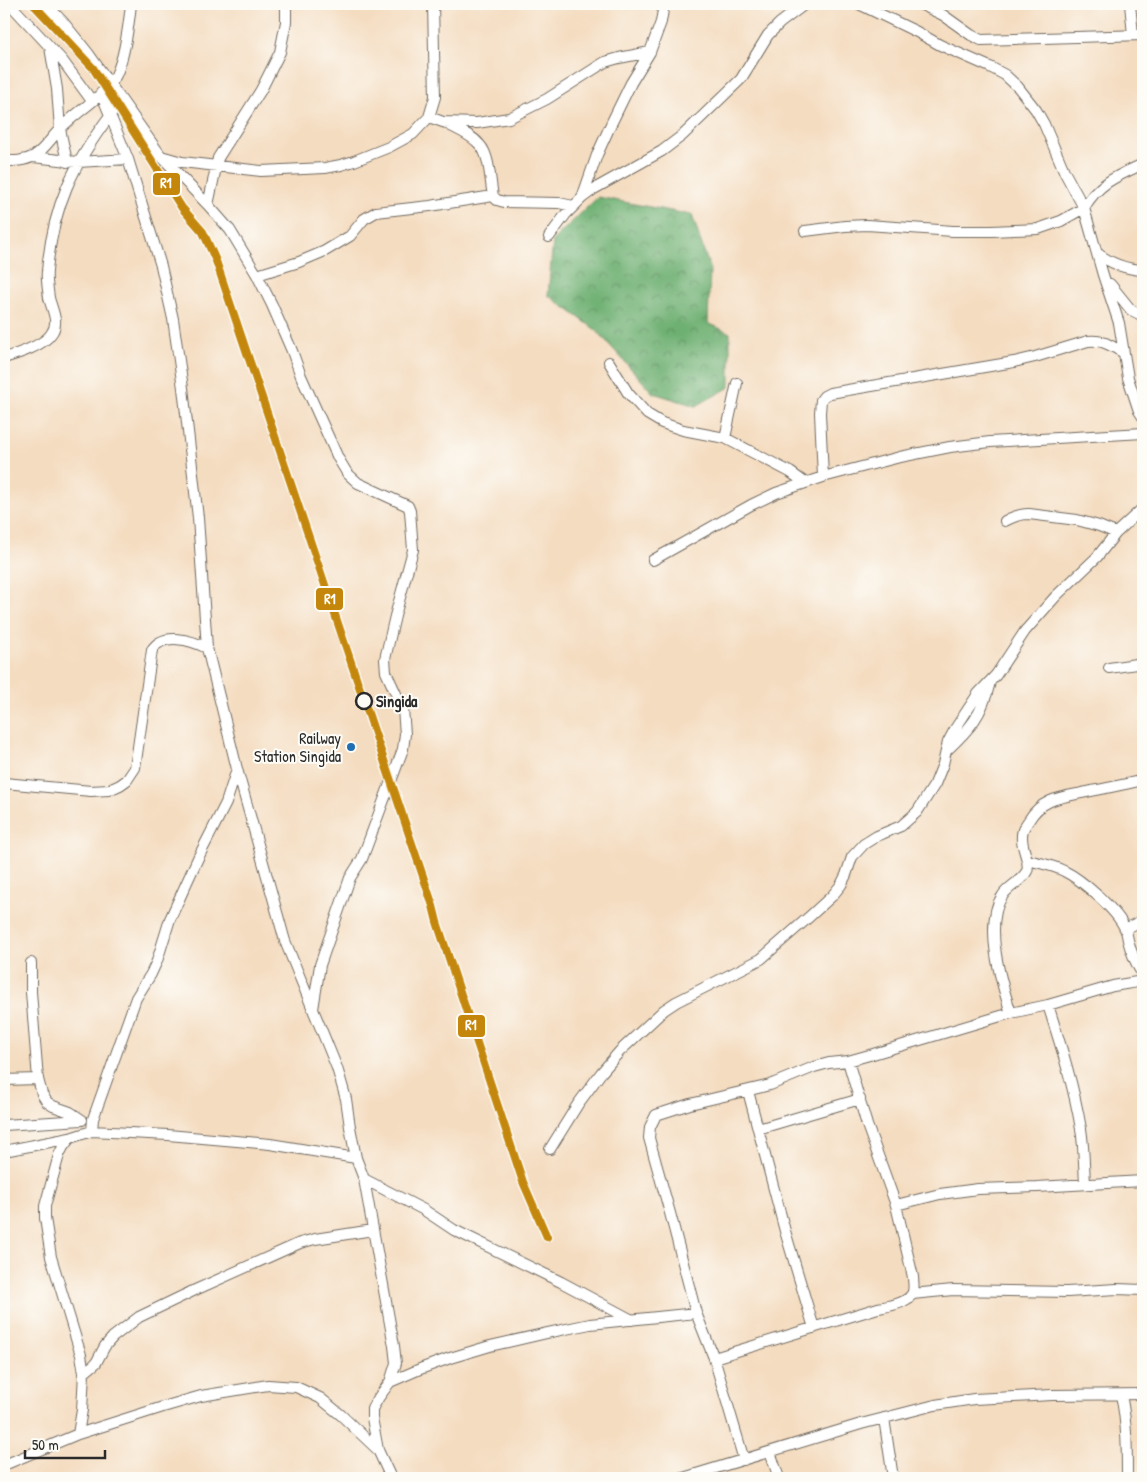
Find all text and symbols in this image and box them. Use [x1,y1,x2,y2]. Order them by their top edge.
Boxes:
line badge: R1 [152,172,181,196]
text: R1 [160,173,172,192]
line badge: R1 [315,587,344,611]
text: R1 [324,589,336,608]
place label: Singida [376,690,418,713]
marker: Singida [355,692,373,710]
place label: Railway Station Singida [254,727,341,767]
marker: Railway Station Singida [345,741,357,753]
line badge: R1 [457,1014,486,1038]
text: R1 [465,1015,477,1034]
scale bar [25,1427,105,1459]
text: 50 m [32,1434,59,1455]

